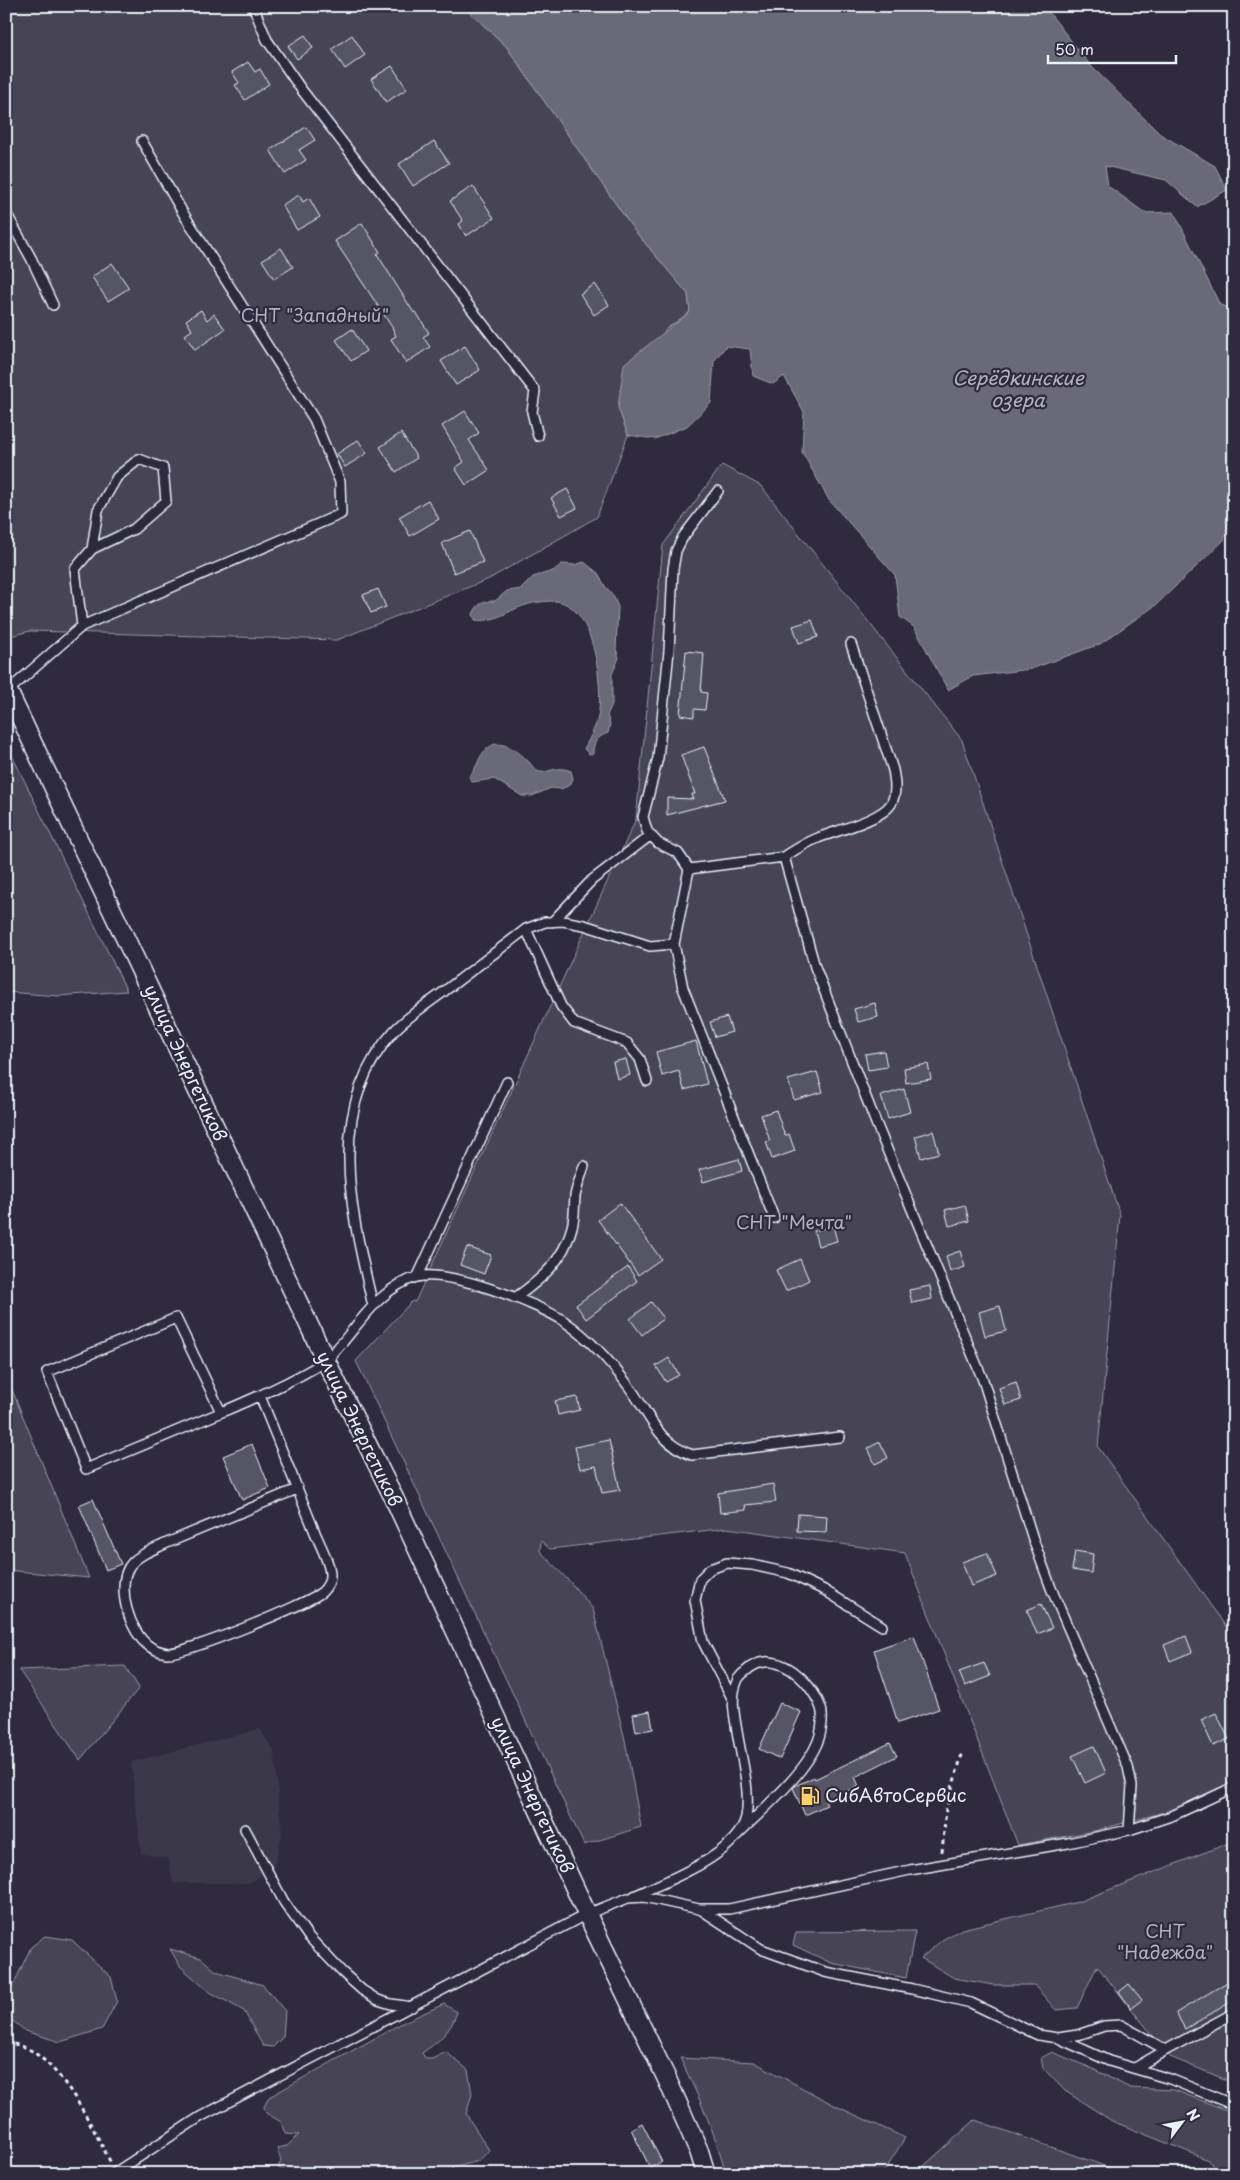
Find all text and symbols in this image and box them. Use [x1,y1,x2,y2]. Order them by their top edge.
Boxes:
scale bar [1048,32,1175,64]
text: 50 m [1055,37,1094,60]
park label: СНТ "Западный" [241,301,389,328]
water label: Серёдкинские озера [952,363,1085,413]
street label: улица Энергетиков [138,980,235,1145]
park label: СНТ "Мечта" [736,1208,852,1235]
street label: улица Энергетиков [311,1346,410,1511]
street label: улица Энергетиков [485,1712,582,1877]
place label: СибАвтоСервис [825,1781,966,1808]
fuel station icon: СибАвтоСервис [799,1785,821,1807]
park label: СНТ "Надежда" [1117,1917,1213,1965]
north arrow [1158,2098,1208,2148]
text: N [1182,2105,1205,2125]

